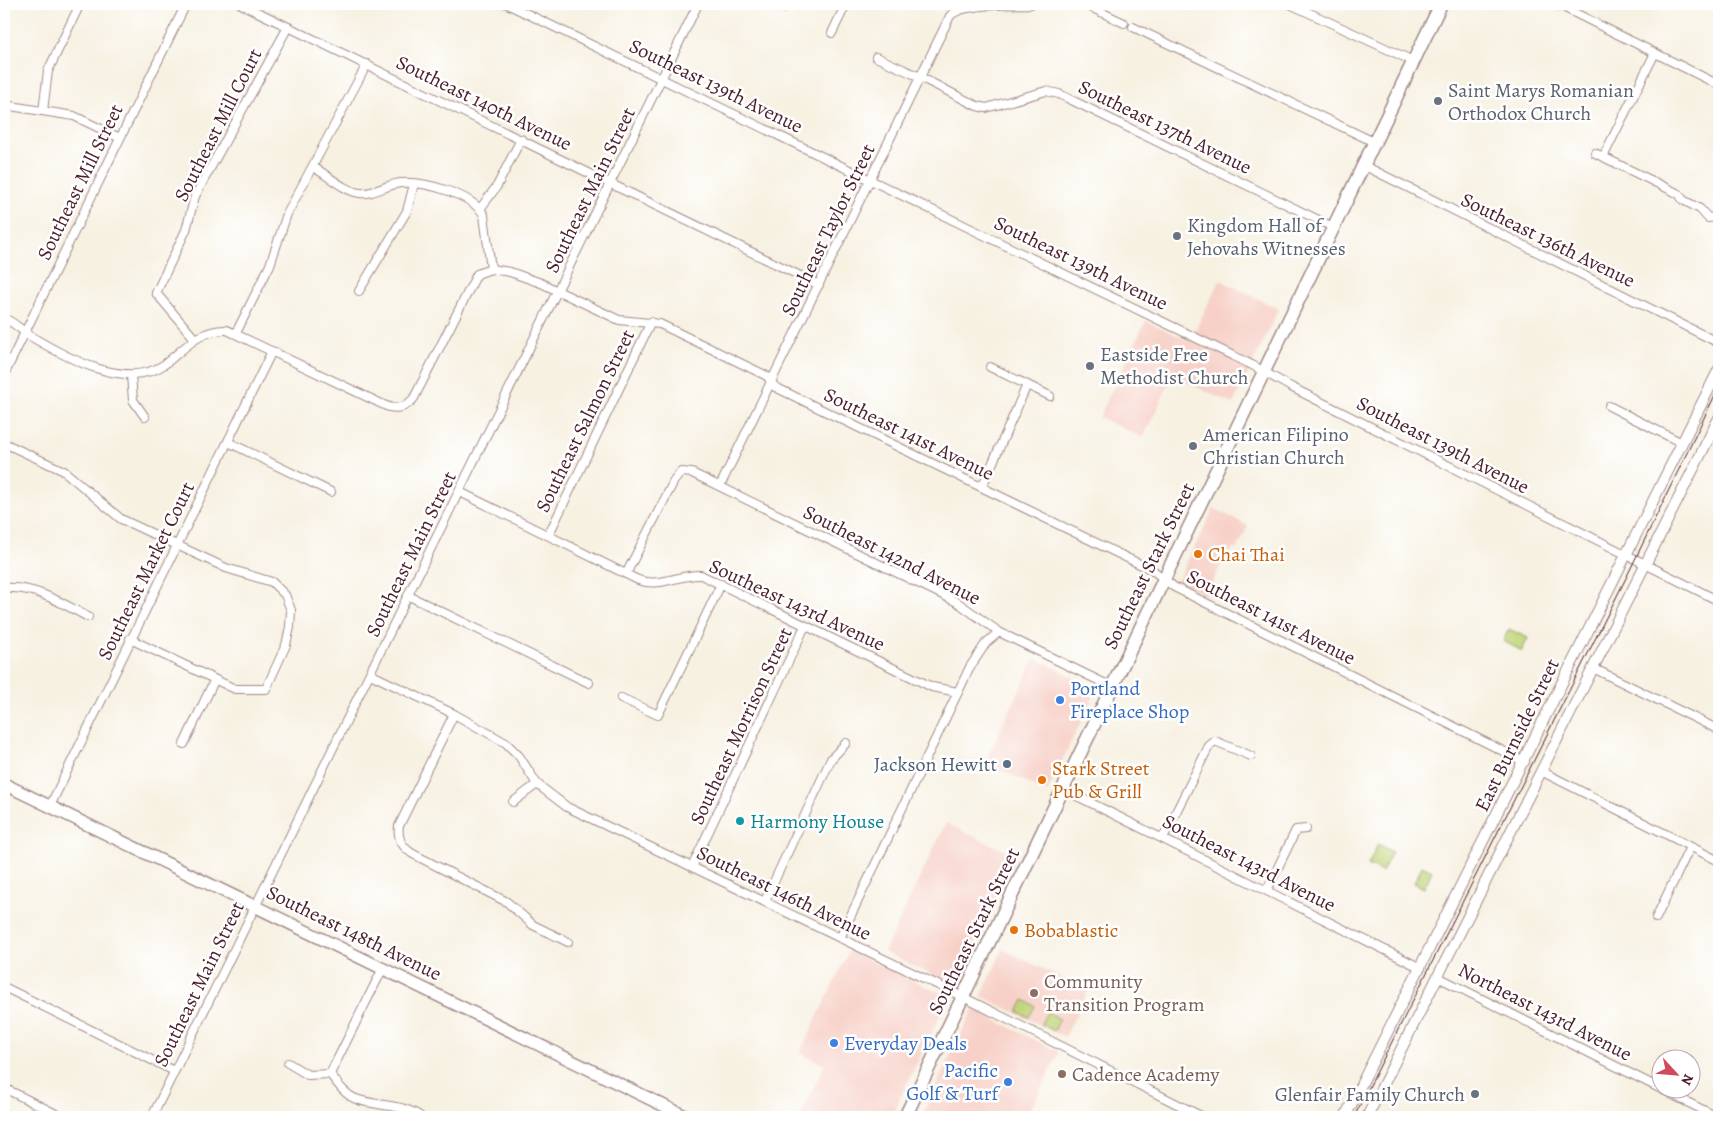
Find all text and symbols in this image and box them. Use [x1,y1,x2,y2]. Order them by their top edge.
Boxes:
street label: Southeast 139th Avenue [625,32,807,140]
street label: Southeast Mill Court [168,43,268,206]
street label: Southeast 140th Avenue [392,49,576,157]
street label: Southeast 137th Avenue [1074,73,1256,181]
place label: Saint Marys Romanian Orthodox Church [1448,77,1634,127]
marker: Saint Marys Romanian Orthodox Church [1432,95,1444,107]
street label: Southeast Mill Street [31,99,130,265]
street label: Southeast Main Street [538,102,642,277]
street label: Southeast Taylor Street [775,139,882,321]
street label: Southeast 136th Avenue [1457,186,1639,294]
street label: Southeast 139th Avenue [990,209,1172,317]
place label: Kingdom Hall of Jehovahs Witnesses [1187,212,1346,262]
marker: Kingdom Hall of Jehovahs Witnesses [1171,230,1183,242]
street label: Southeast Salmon Street [529,325,641,517]
place label: Eastside Free Methodist Church [1100,341,1249,391]
marker: Eastside Free Methodist Church [1084,360,1096,372]
street label: Southeast 141st Avenue [819,381,999,487]
street label: Southeast 139th Avenue [1352,390,1534,500]
place label: American Filipino Christian Church [1202,421,1349,471]
marker: American Filipino Christian Church [1187,440,1199,452]
street label: Southeast Main Street [359,466,463,641]
street label: Southeast Market Court [91,477,201,665]
street label: Southeast Stark Street [1097,478,1201,654]
street label: Southeast 142nd Avenue [799,499,985,611]
place label: Chai Thai [1208,541,1285,568]
marker: Chai Thai [1192,548,1204,560]
street label: Southeast 143rd Avenue [705,552,889,658]
street label: Southeast 141st Avenue [1182,563,1360,671]
street label: Southeast Morrison Street [683,623,799,829]
street label: East Burnside Street [1468,654,1566,816]
place label: Portland Fireplace Shop [1070,675,1189,725]
marker: Portland Fireplace Shop [1054,694,1066,706]
place label: Jackson Hewitt [874,751,997,778]
place label: Stark Street Pub & Grill [1052,755,1150,805]
marker: Jackson Hewitt [1001,758,1013,770]
marker: Stark Street Pub & Grill [1036,774,1048,786]
place label: Harmony House [750,808,884,835]
street label: Southeast 143rd Avenue [1158,808,1340,918]
marker: Harmony House [734,815,746,827]
street label: Southeast 146th Avenue [692,839,876,947]
street label: Southeast Stark Street [922,843,1026,1019]
street label: Southeast 148th Avenue [262,879,446,987]
street label: Southeast Main Street [147,896,251,1071]
place label: Bobablastic [1024,917,1118,944]
marker: Bobablastic [1008,924,1020,936]
street label: Northeast 143rd Avenue [1453,956,1637,1068]
place label: Community Transition Program [1044,968,1205,1018]
marker: Community Transition Program [1028,987,1040,999]
place label: Everyday Deals [844,1030,967,1057]
marker: Everyday Deals [828,1037,840,1049]
north arrow [1650,1048,1700,1098]
place label: Pacific Golf & Turf [906,1057,1001,1107]
place label: Cadence Academy [1072,1061,1221,1088]
marker: Cadence Academy [1056,1068,1068,1080]
text: N [1676,1071,1698,1088]
marker: Pacific Golf & Turf [1002,1076,1014,1088]
place label: Glenfair Family Church [1275,1081,1465,1108]
marker: Glenfair Family Church [1469,1088,1481,1100]

